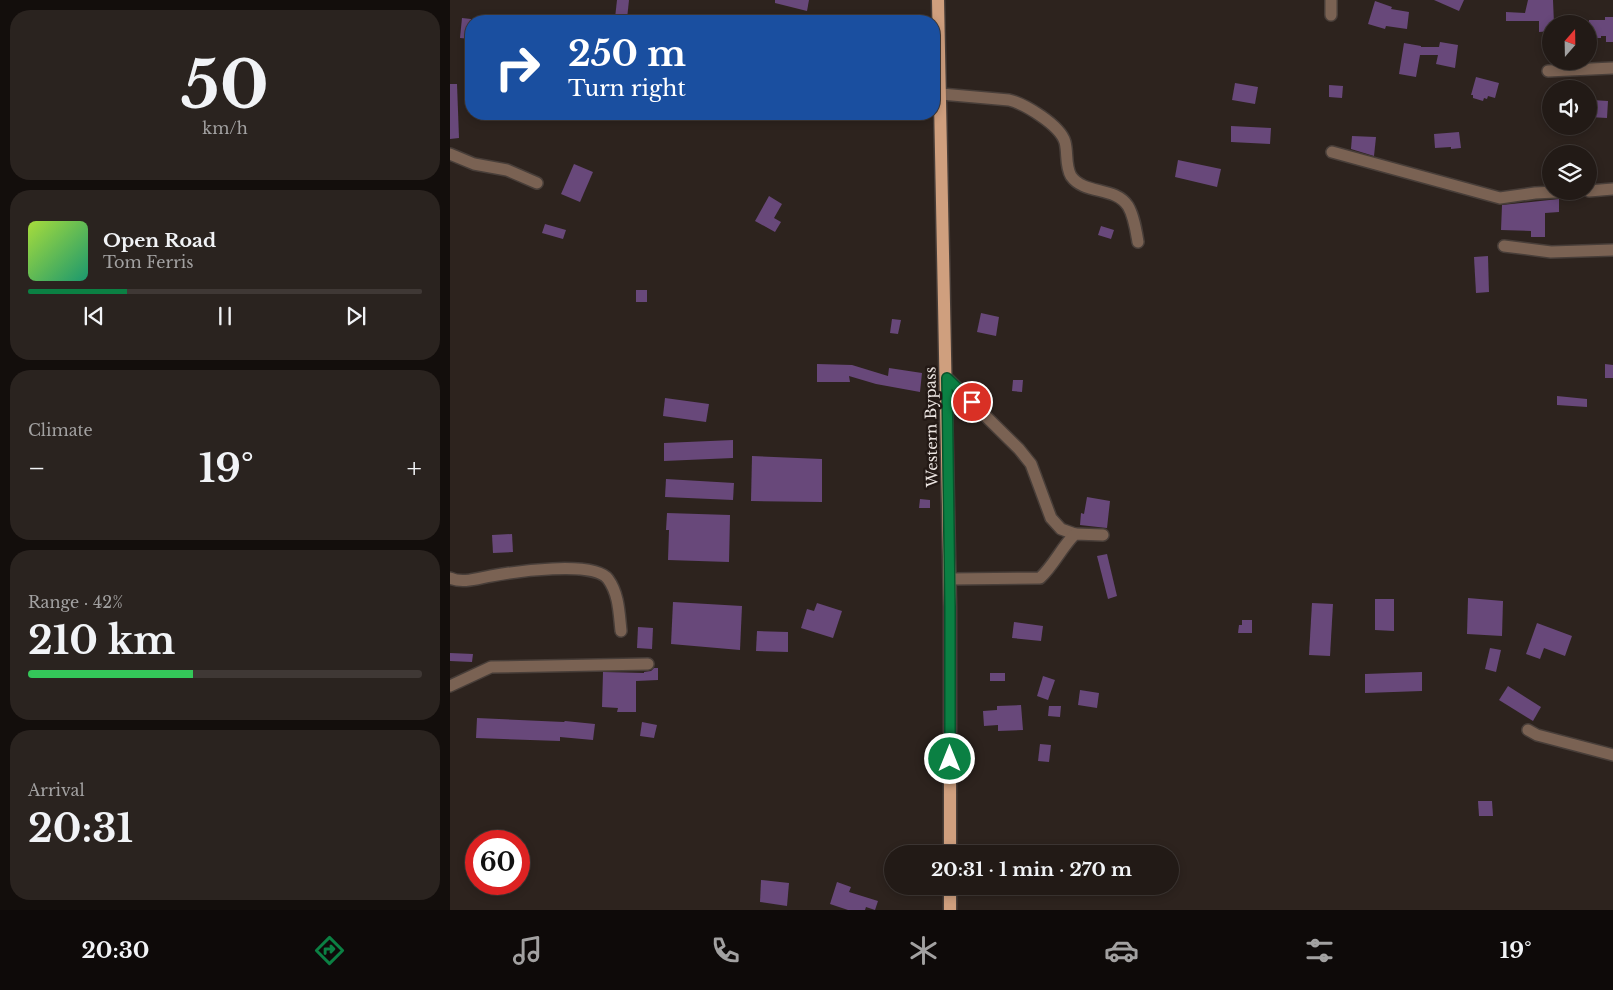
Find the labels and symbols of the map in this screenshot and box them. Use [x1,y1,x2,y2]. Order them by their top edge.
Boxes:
north arrow [1542,15,1598,70]
street label: Western Bypass [920,366,942,489]
pin [951,381,993,423]
position arrow [923,732,975,784]
speed limit sign: 60 [465,830,530,895]

